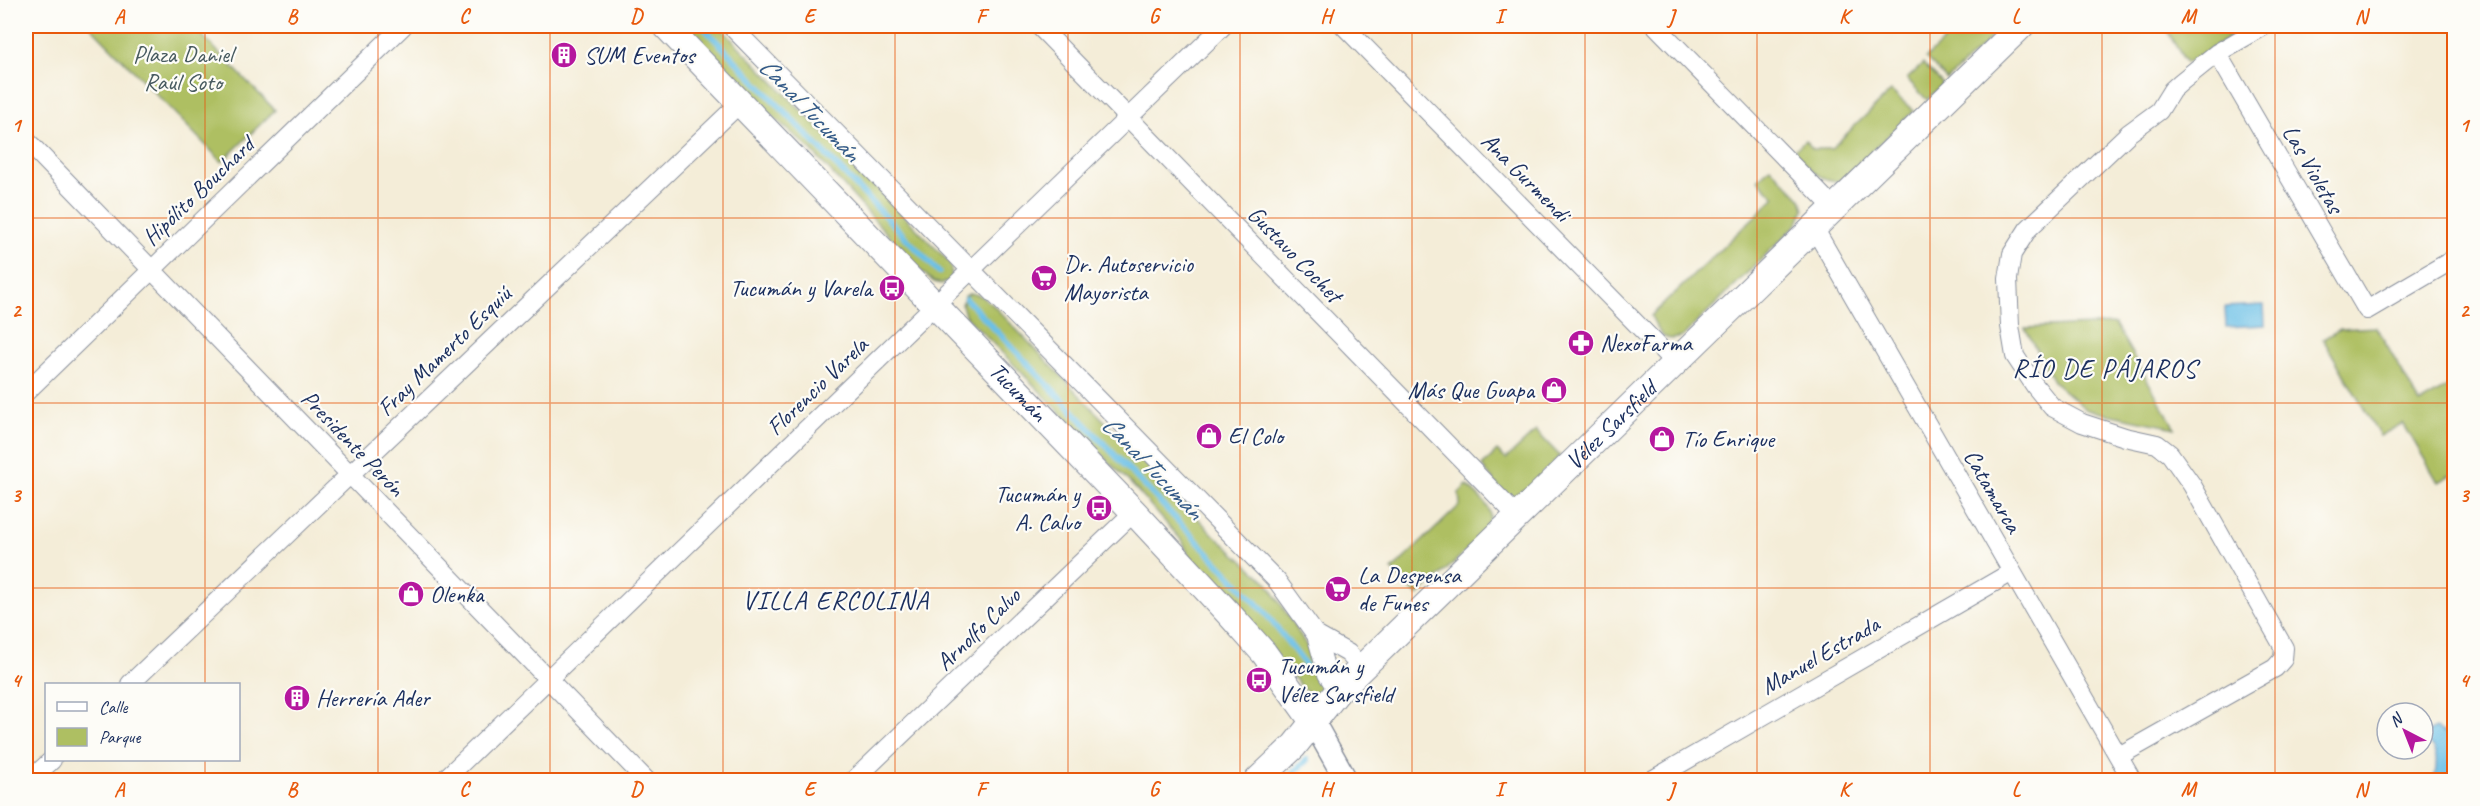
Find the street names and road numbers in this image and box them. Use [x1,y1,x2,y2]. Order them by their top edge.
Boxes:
street label: Las Violetas [2276,119,2352,221]
street label: Ana Gurmendi [1475,126,1579,230]
street label: Hipólito Bouchard [136,128,263,252]
street label: Gustavo Cochet [1241,199,1351,311]
street label: Fray Mamerto Esquiú [371,278,519,423]
street label: Florencio Varela [760,329,875,442]
street label: Tucumán [983,356,1055,429]
street label: Vélez Sarsfield [1559,372,1665,476]
street label: Presidente Perón [295,383,412,503]
street label: Catamarca [1957,444,2030,539]
street label: Arnolfo Calvo [929,580,1028,677]
street label: Manuel Estrada [1755,608,1886,701]

